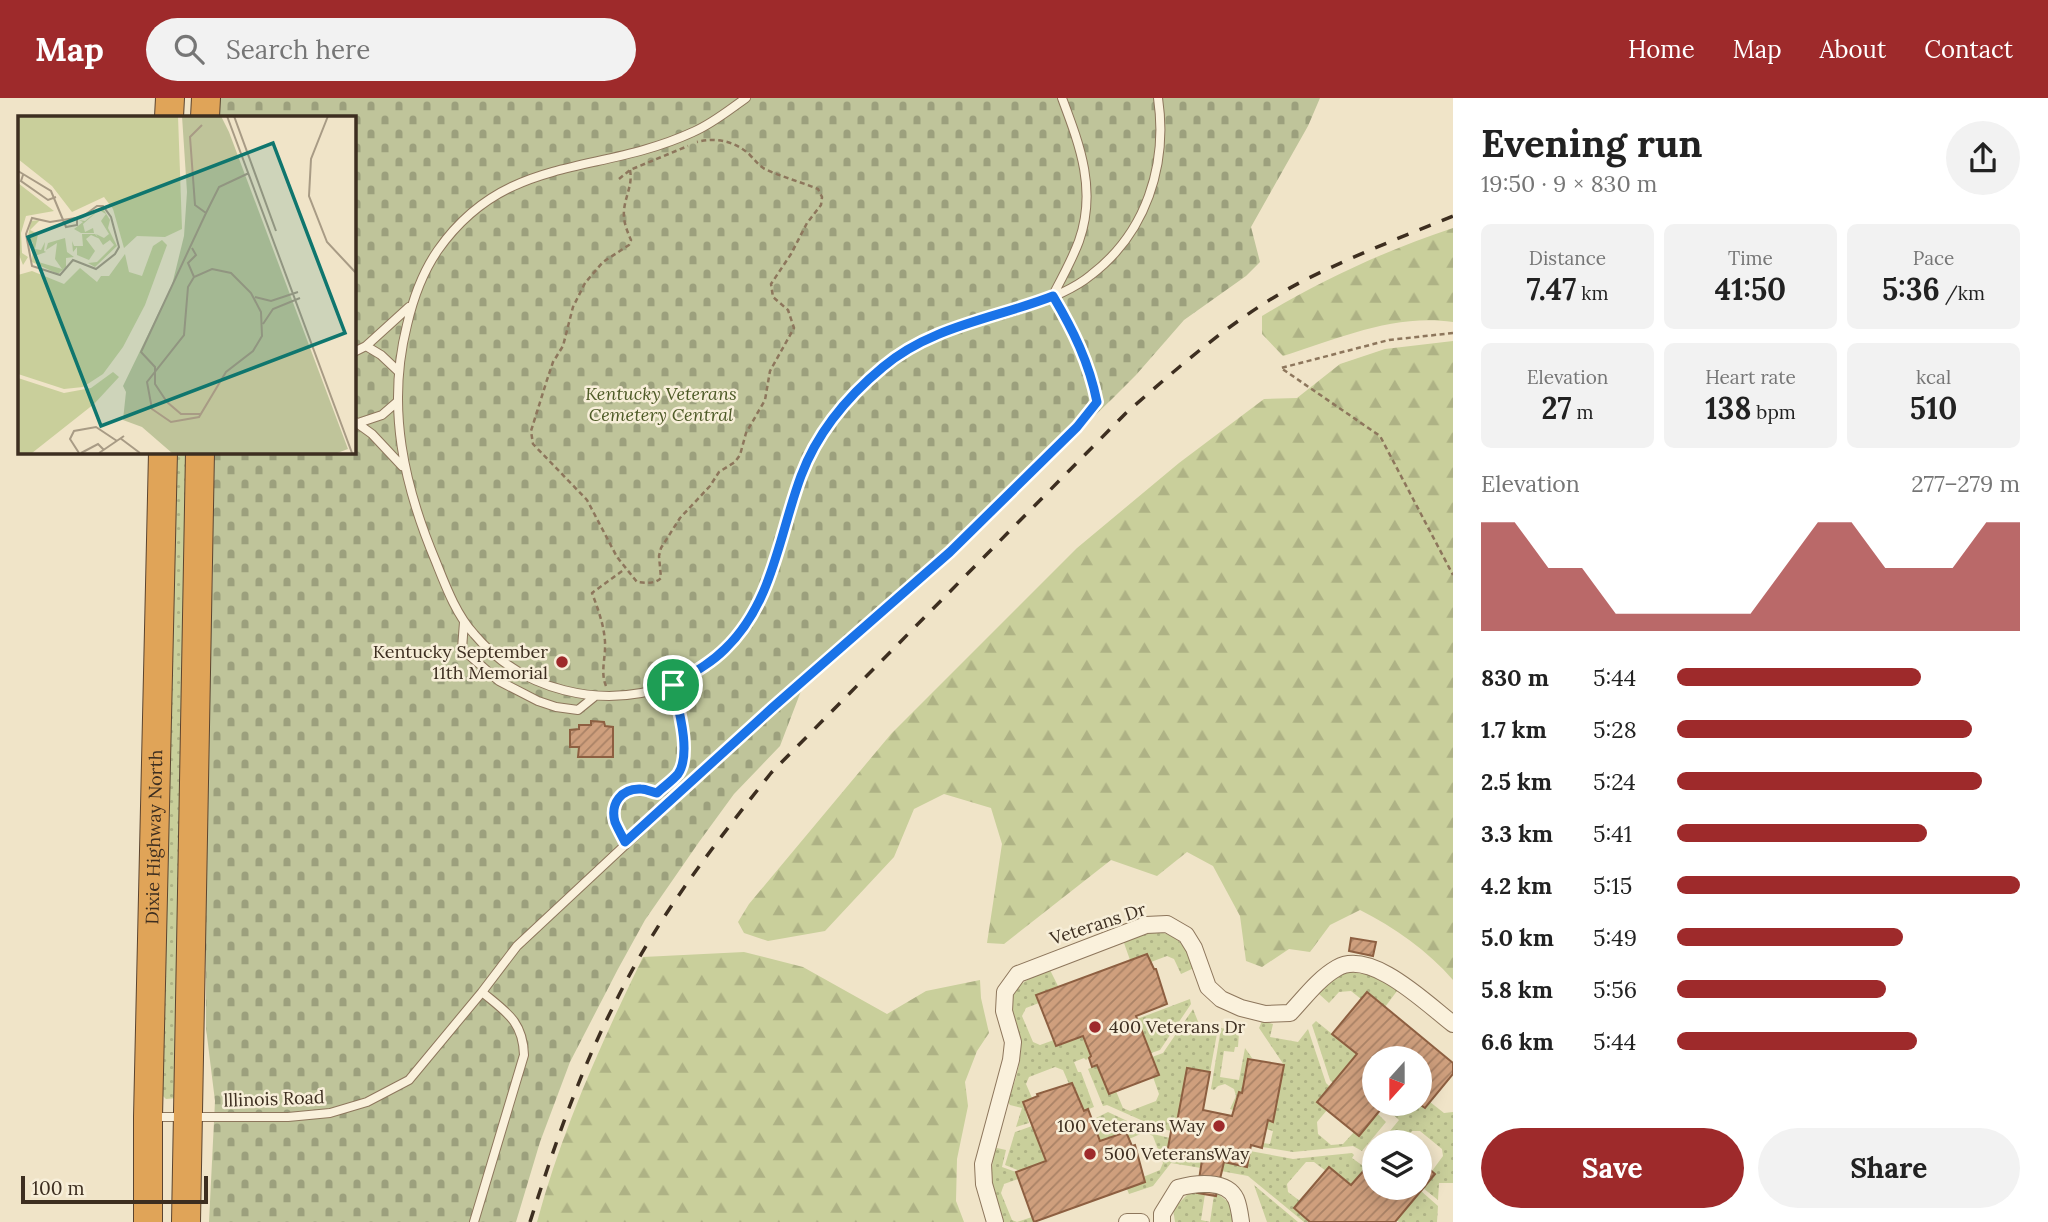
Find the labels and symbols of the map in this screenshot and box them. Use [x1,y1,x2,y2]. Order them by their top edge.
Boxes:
inset map [18,116,355,453]
park label: Kentucky Veterans Cemetery Central [585,382,737,426]
place label: Kentucky September 11th Memorial [373,640,548,684]
marker: Kentucky September 11th Memorial [554,654,570,670]
pin [643,655,703,715]
street label: Dixie Highway North [140,749,167,925]
street label: Veterans Dr [1046,897,1149,950]
place label: 400 Veterans Dr [1109,1015,1246,1038]
marker: 400 Veterans Dr [1087,1019,1103,1035]
north arrow [1362,1046,1432,1116]
street label: lllinois Road [223,1085,325,1112]
place label: 100 Veterans Way [1057,1114,1205,1137]
marker: 100 Veterans Way [1211,1118,1227,1134]
place label: 500 VeteransWay [1104,1142,1250,1165]
marker: 500 VeteransWay [1082,1146,1098,1162]
scale bar [21,1173,208,1205]

